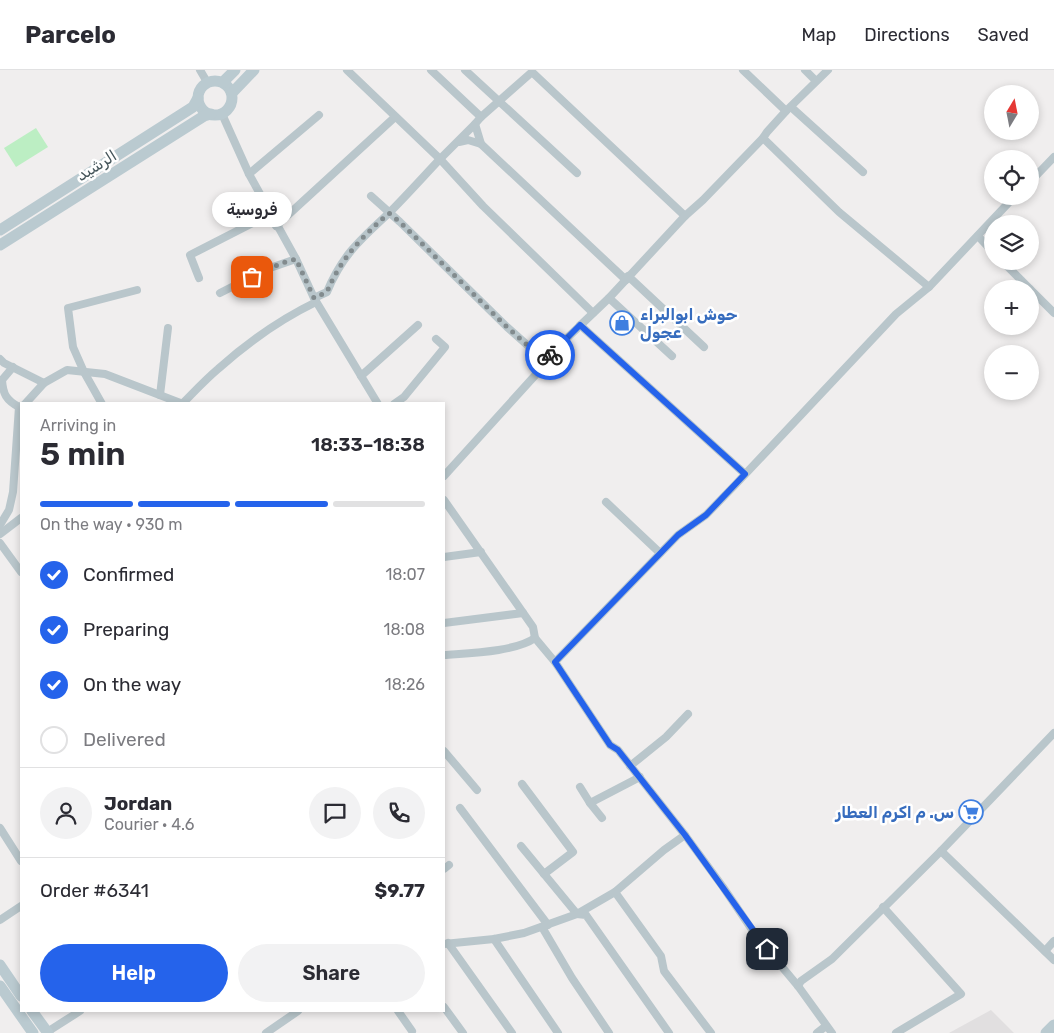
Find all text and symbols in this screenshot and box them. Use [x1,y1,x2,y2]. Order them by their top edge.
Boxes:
text: Parcelo [25,21,116,49]
text: Map [801,24,836,46]
text: Directions [864,24,950,46]
text: Saved [978,24,1029,46]
north arrow [984,85,1039,140]
map controls [984,85,1039,400]
street label: الرشيد [73,146,120,186]
button: locate [984,150,1039,205]
callout: فروسية [212,192,292,227]
text: فروسية [227,200,277,219]
button: layers [984,215,1039,270]
pin [231,256,273,298]
icon: bag [238,263,266,291]
button: + [984,280,1039,335]
place label: حوش ابوالبراء عجول [640,305,738,342]
shop icon: حوش ابوالبراء عجول [609,310,635,336]
courier [525,330,575,380]
icon: bike [536,341,564,369]
button: − [984,345,1039,400]
text: Arriving in [40,416,116,435]
text: 18:33–18:38 [311,433,425,456]
text: 5 min [40,435,125,473]
text: On the way · 930 m [40,515,183,534]
icon: check [40,561,68,589]
text: Confirmed [83,563,174,586]
text: 18:07 [386,565,425,584]
icon: check [40,616,68,644]
text: Preparing [83,618,169,641]
text: 18:08 [384,620,425,639]
icon: check [40,671,68,699]
text: On the way [83,673,181,696]
text: 18:26 [385,675,425,694]
text: Delivered [83,728,166,751]
button: person [40,787,92,839]
button: chat [309,787,361,839]
button: phone [373,787,425,839]
text: Jordan [104,792,172,815]
supermarket icon: س. م اكرم العطار [958,799,984,825]
place label: س. م اكرم العطار [835,803,954,823]
text: Courier · 4.6 [104,815,194,834]
text: Order #6341 [40,879,149,902]
text: $9.77 [375,879,425,902]
pin [746,928,788,970]
icon: home [753,935,781,963]
button: Help [40,944,228,1002]
button: Share [238,944,425,1002]

